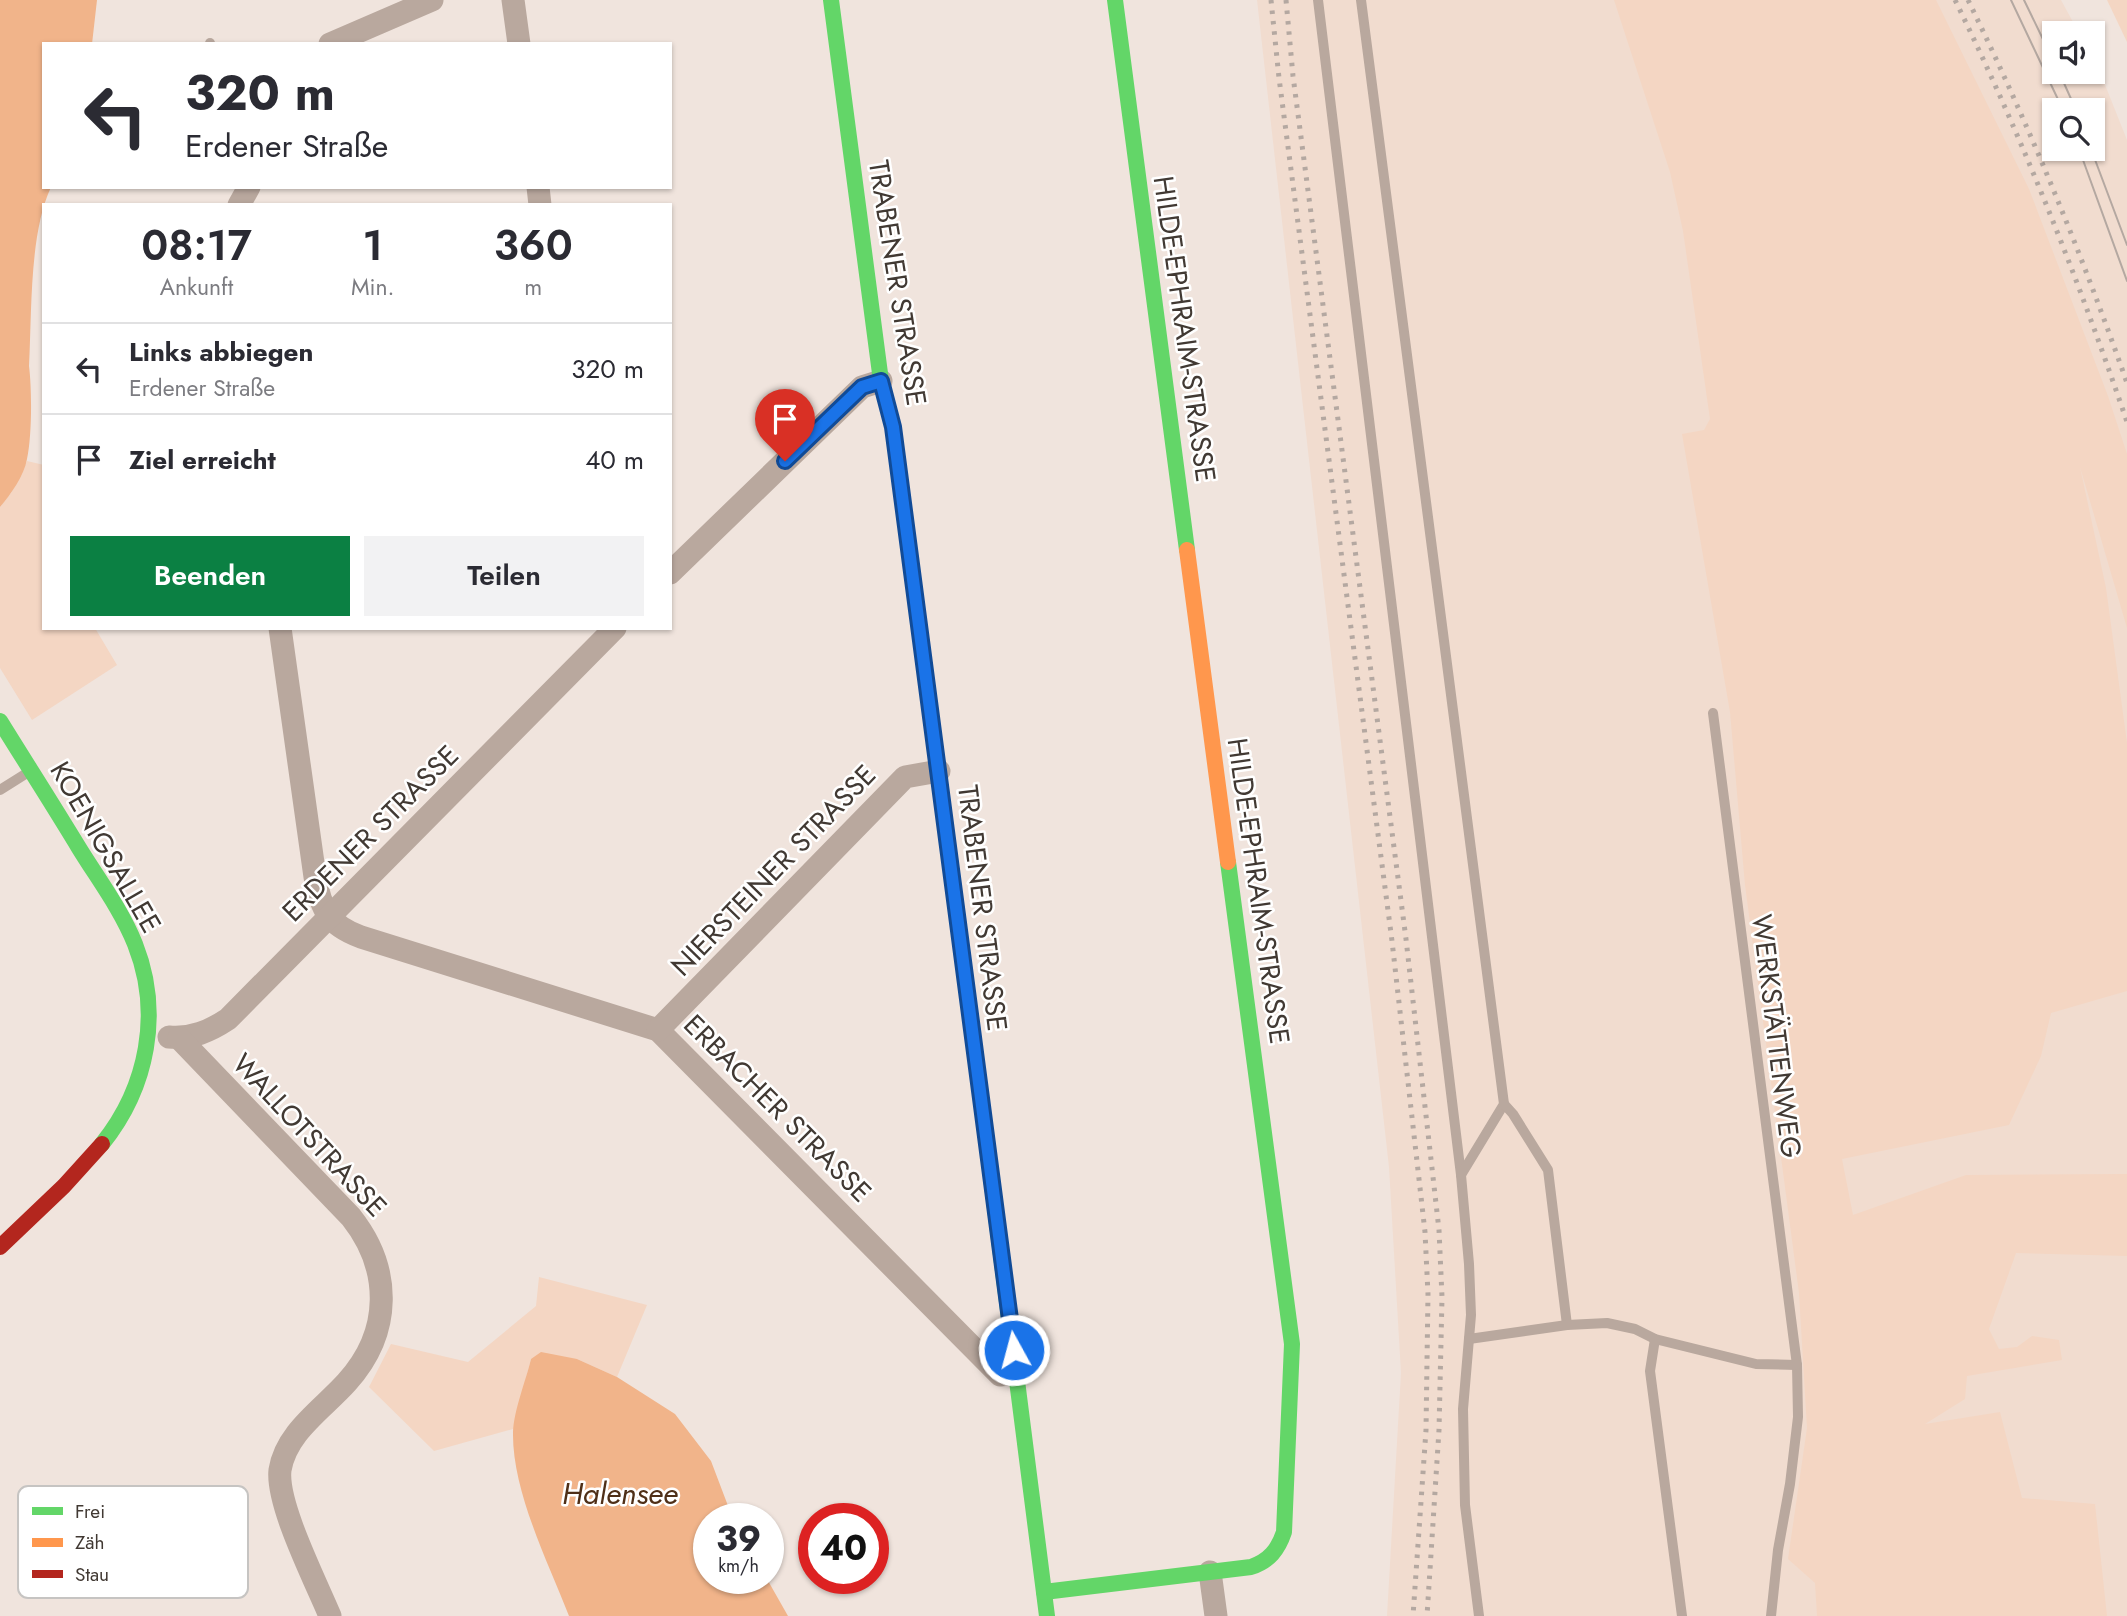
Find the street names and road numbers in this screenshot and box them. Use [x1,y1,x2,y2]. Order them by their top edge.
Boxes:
street label: TRABENER STRASSE [858,157,937,409]
street label: HILDE-EPHRAIM-STRASSE [1143,173,1226,485]
street label: HILDE-EPHRAIM-STRASSE [1217,735,1300,1047]
street label: ERDENER STRASSE [273,736,468,931]
street label: KOENIGSALLEE [40,754,171,941]
street label: NIERSTEINER STRASSE [661,755,885,985]
street label: TRABENER STRASSE [947,782,1018,1034]
street label: WERKSTÄTTENWEG [1741,912,1812,1160]
street label: ERBACHER STRASSE [674,1005,881,1212]
street label: WALLOTSTRASSE [223,1044,396,1226]

